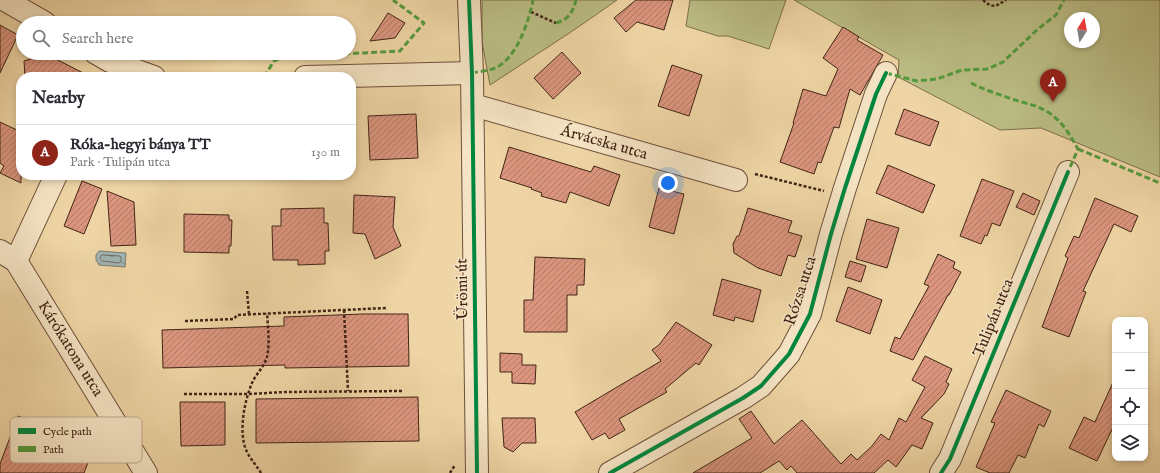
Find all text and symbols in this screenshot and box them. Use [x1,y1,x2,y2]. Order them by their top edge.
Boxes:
north arrow [1064,12,1100,48]
search box [16,16,356,60]
icon: search [30,27,52,49]
text: Search here [62,29,133,48]
pin: A [1040,69,1066,102]
text: Nearby [32,88,85,109]
street label: Árvácska utca [557,119,650,165]
text: Róka-hegyi bánya TT [70,135,210,154]
text: A [41,144,49,161]
text: 130 m [311,144,340,161]
text: Park · Tulipán utca [70,154,170,171]
your location [658,173,678,193]
street label: Rózsa utca [780,254,822,328]
street label: Ürömi út [451,258,474,320]
street label: Tulipán utca [969,276,1019,360]
street label: Kárókatona utca [33,298,107,401]
map controls [1112,317,1148,461]
button: + [1112,317,1148,353]
button: − [1112,353,1148,389]
button: locate [1112,389,1148,425]
legend [10,417,142,463]
text: Cycle path [43,425,92,439]
button: layers [1112,425,1148,461]
text: Path [43,443,64,457]

